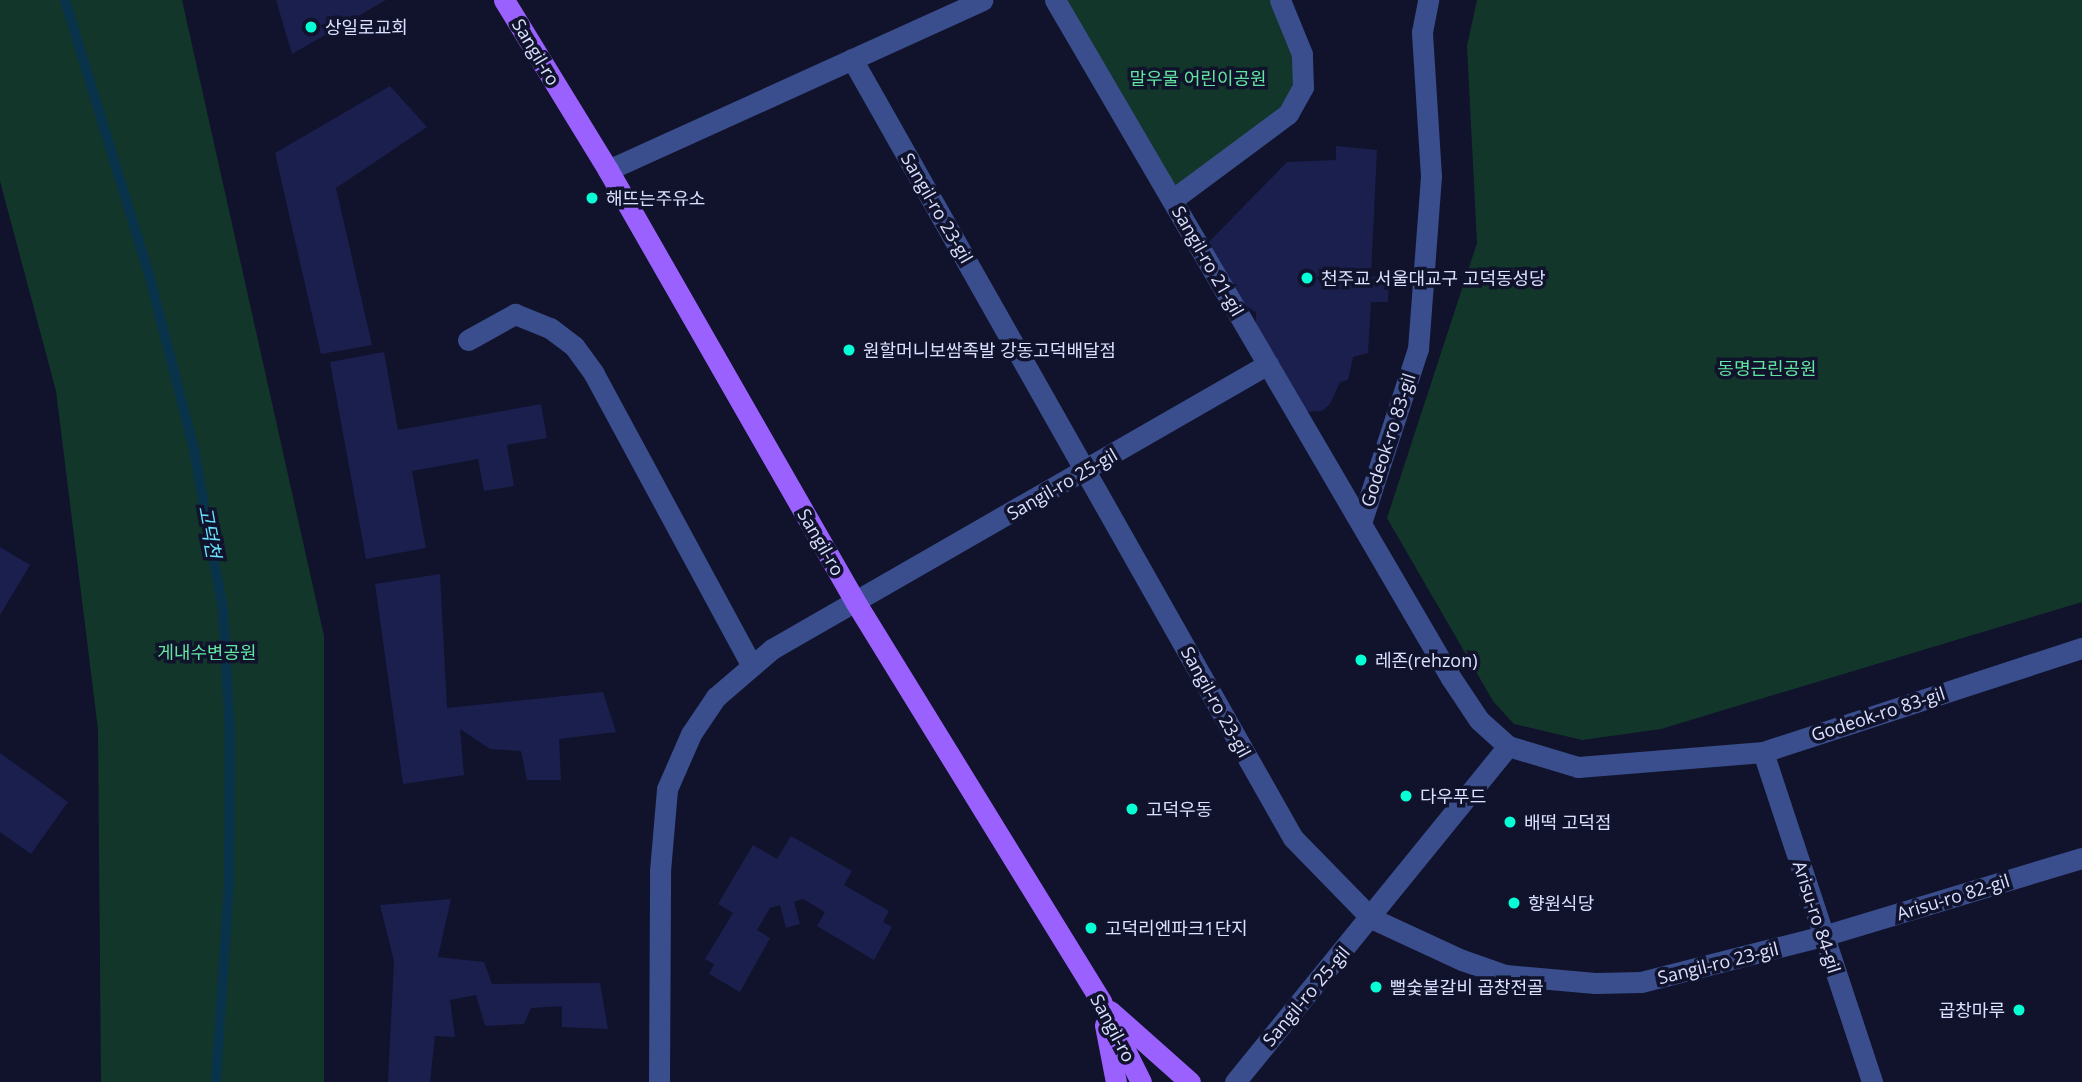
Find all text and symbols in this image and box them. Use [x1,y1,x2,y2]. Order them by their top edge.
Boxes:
street label: Sangil-ro [508,15,564,89]
place label: 상일로교회 [325,16,408,38]
marker: 상일로교회 [303,19,319,35]
park label: 말우물 어린이공원 [1129,67,1267,89]
street label: Sangil-ro 23-gil [897,149,977,267]
place label: 해뜨는주유소 [606,187,705,209]
marker: 해뜨는주유소 [584,190,600,206]
street label: Sangil-ro 21-gil [1168,202,1248,320]
place label: 천주교 서울대교구 고덕동성당 [1321,267,1546,289]
marker: 천주교 서울대교구 고덕동성당 [1299,270,1315,286]
place label: 원할머니보쌈족발 강동고덕배달점 [863,339,1116,361]
marker: 원할머니보쌈족발 강동고덕배달점 [841,342,857,358]
park label: 동명근린공원 [1717,357,1817,379]
street label: Godeok-ro 83-gil [1356,370,1420,510]
street label: Sangil-ro 25-gil [1003,444,1121,524]
water label: 고덕천 [193,504,225,560]
street label: Sangil-ro [793,505,849,579]
park label: 게내수변공원 [157,641,257,663]
street label: Sangil-ro 23-gil [1177,643,1255,761]
place label: 레존(rehzon) [1375,649,1478,671]
marker: 레존(rehzon) [1353,652,1369,668]
street label: Godeok-ro 83-gil [1808,682,1948,746]
place label: 다우푸드 [1420,785,1486,807]
marker: 다우푸드 [1398,788,1414,804]
place label: 고덕우동 [1146,798,1212,820]
marker: 고덕우동 [1124,801,1140,817]
place label: 배떡 고덕점 [1524,811,1611,833]
marker: 배떡 고덕점 [1502,814,1518,830]
street label: Arisu-ro 84-gil [1789,858,1845,976]
street label: Arisu-ro 82-gil [1894,870,2012,924]
place label: 향원식당 [1528,892,1594,914]
marker: 향원식당 [1506,895,1522,911]
place label: 고덕리엔파크1단지 [1105,917,1248,939]
marker: 고덕리엔파크1단지 [1083,920,1099,936]
street label: Sangil-ro 23-gil [1655,938,1781,988]
street label: Sangil-ro 25-gil [1258,942,1354,1050]
place label: 뻘숯불갈비 곱창전골 [1390,976,1544,998]
marker: 뻘숯불갈비 곱창전골 [1368,979,1384,995]
street label: Sangil-ro [1086,990,1140,1066]
place label: 곱창마루 [1939,999,2005,1021]
marker: 곱창마루 [2011,1002,2027,1018]

